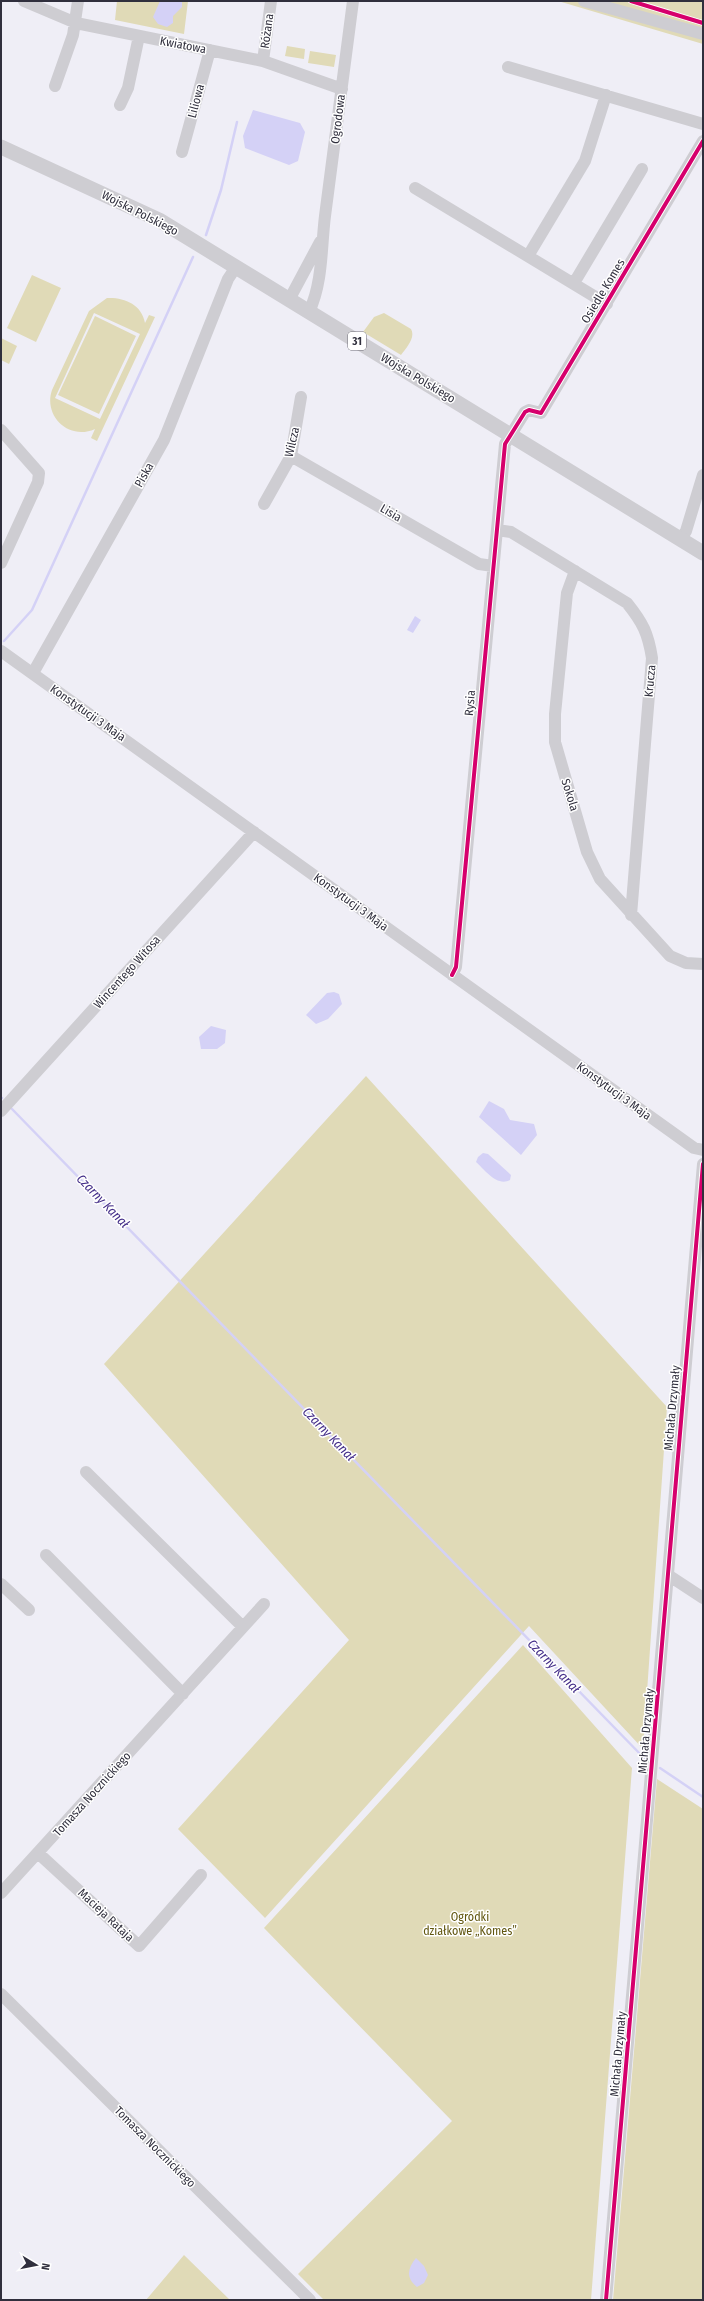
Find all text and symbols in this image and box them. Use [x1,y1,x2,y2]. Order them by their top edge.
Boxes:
street label: Różana [258,12,276,49]
street label: Kwiatowa [159,34,207,56]
street label: Liliowa [185,82,207,119]
street label: Ogrodowa [328,93,348,145]
street label: Wojska Polskiego [99,188,181,238]
street label: Osiedle Komes [578,256,628,326]
road number: 31 [348,332,366,350]
street label: Wojska Polskiego [378,350,458,406]
street label: Wilcza [282,425,302,459]
street label: Piska [132,460,156,490]
street label: Lisia [378,501,404,525]
street label: Krucza [642,664,658,698]
street label: Konstytucji 3 Maja [48,682,128,744]
street label: Rysia [462,689,478,716]
street label: Sokola [558,777,582,813]
street label: Konstytucji 3 Maja [311,870,391,934]
street label: Wincentego Witosa [91,933,163,1011]
street label: Konstytucji 3 Maja [574,1059,654,1123]
water label: Czarny Kanał [74,1171,133,1231]
street label: Michała Drzymały [661,1364,683,1451]
water label: Czarny Kanał [300,1404,359,1464]
water label: Czarny Kanał [525,1636,584,1696]
street label: Michała Drzymały [635,1687,657,1774]
street label: Tomasza Nocznickiego [50,1749,134,1839]
street label: Macieja Rataja [75,1886,137,1944]
park label: Ogródki działkowe „Komes” [423,1910,517,1938]
street label: Michała Drzymały [607,2010,629,2097]
street label: Tomasza Nocznickiego [112,2104,198,2190]
north arrow [16,2245,56,2285]
text: N [38,2262,52,2271]

